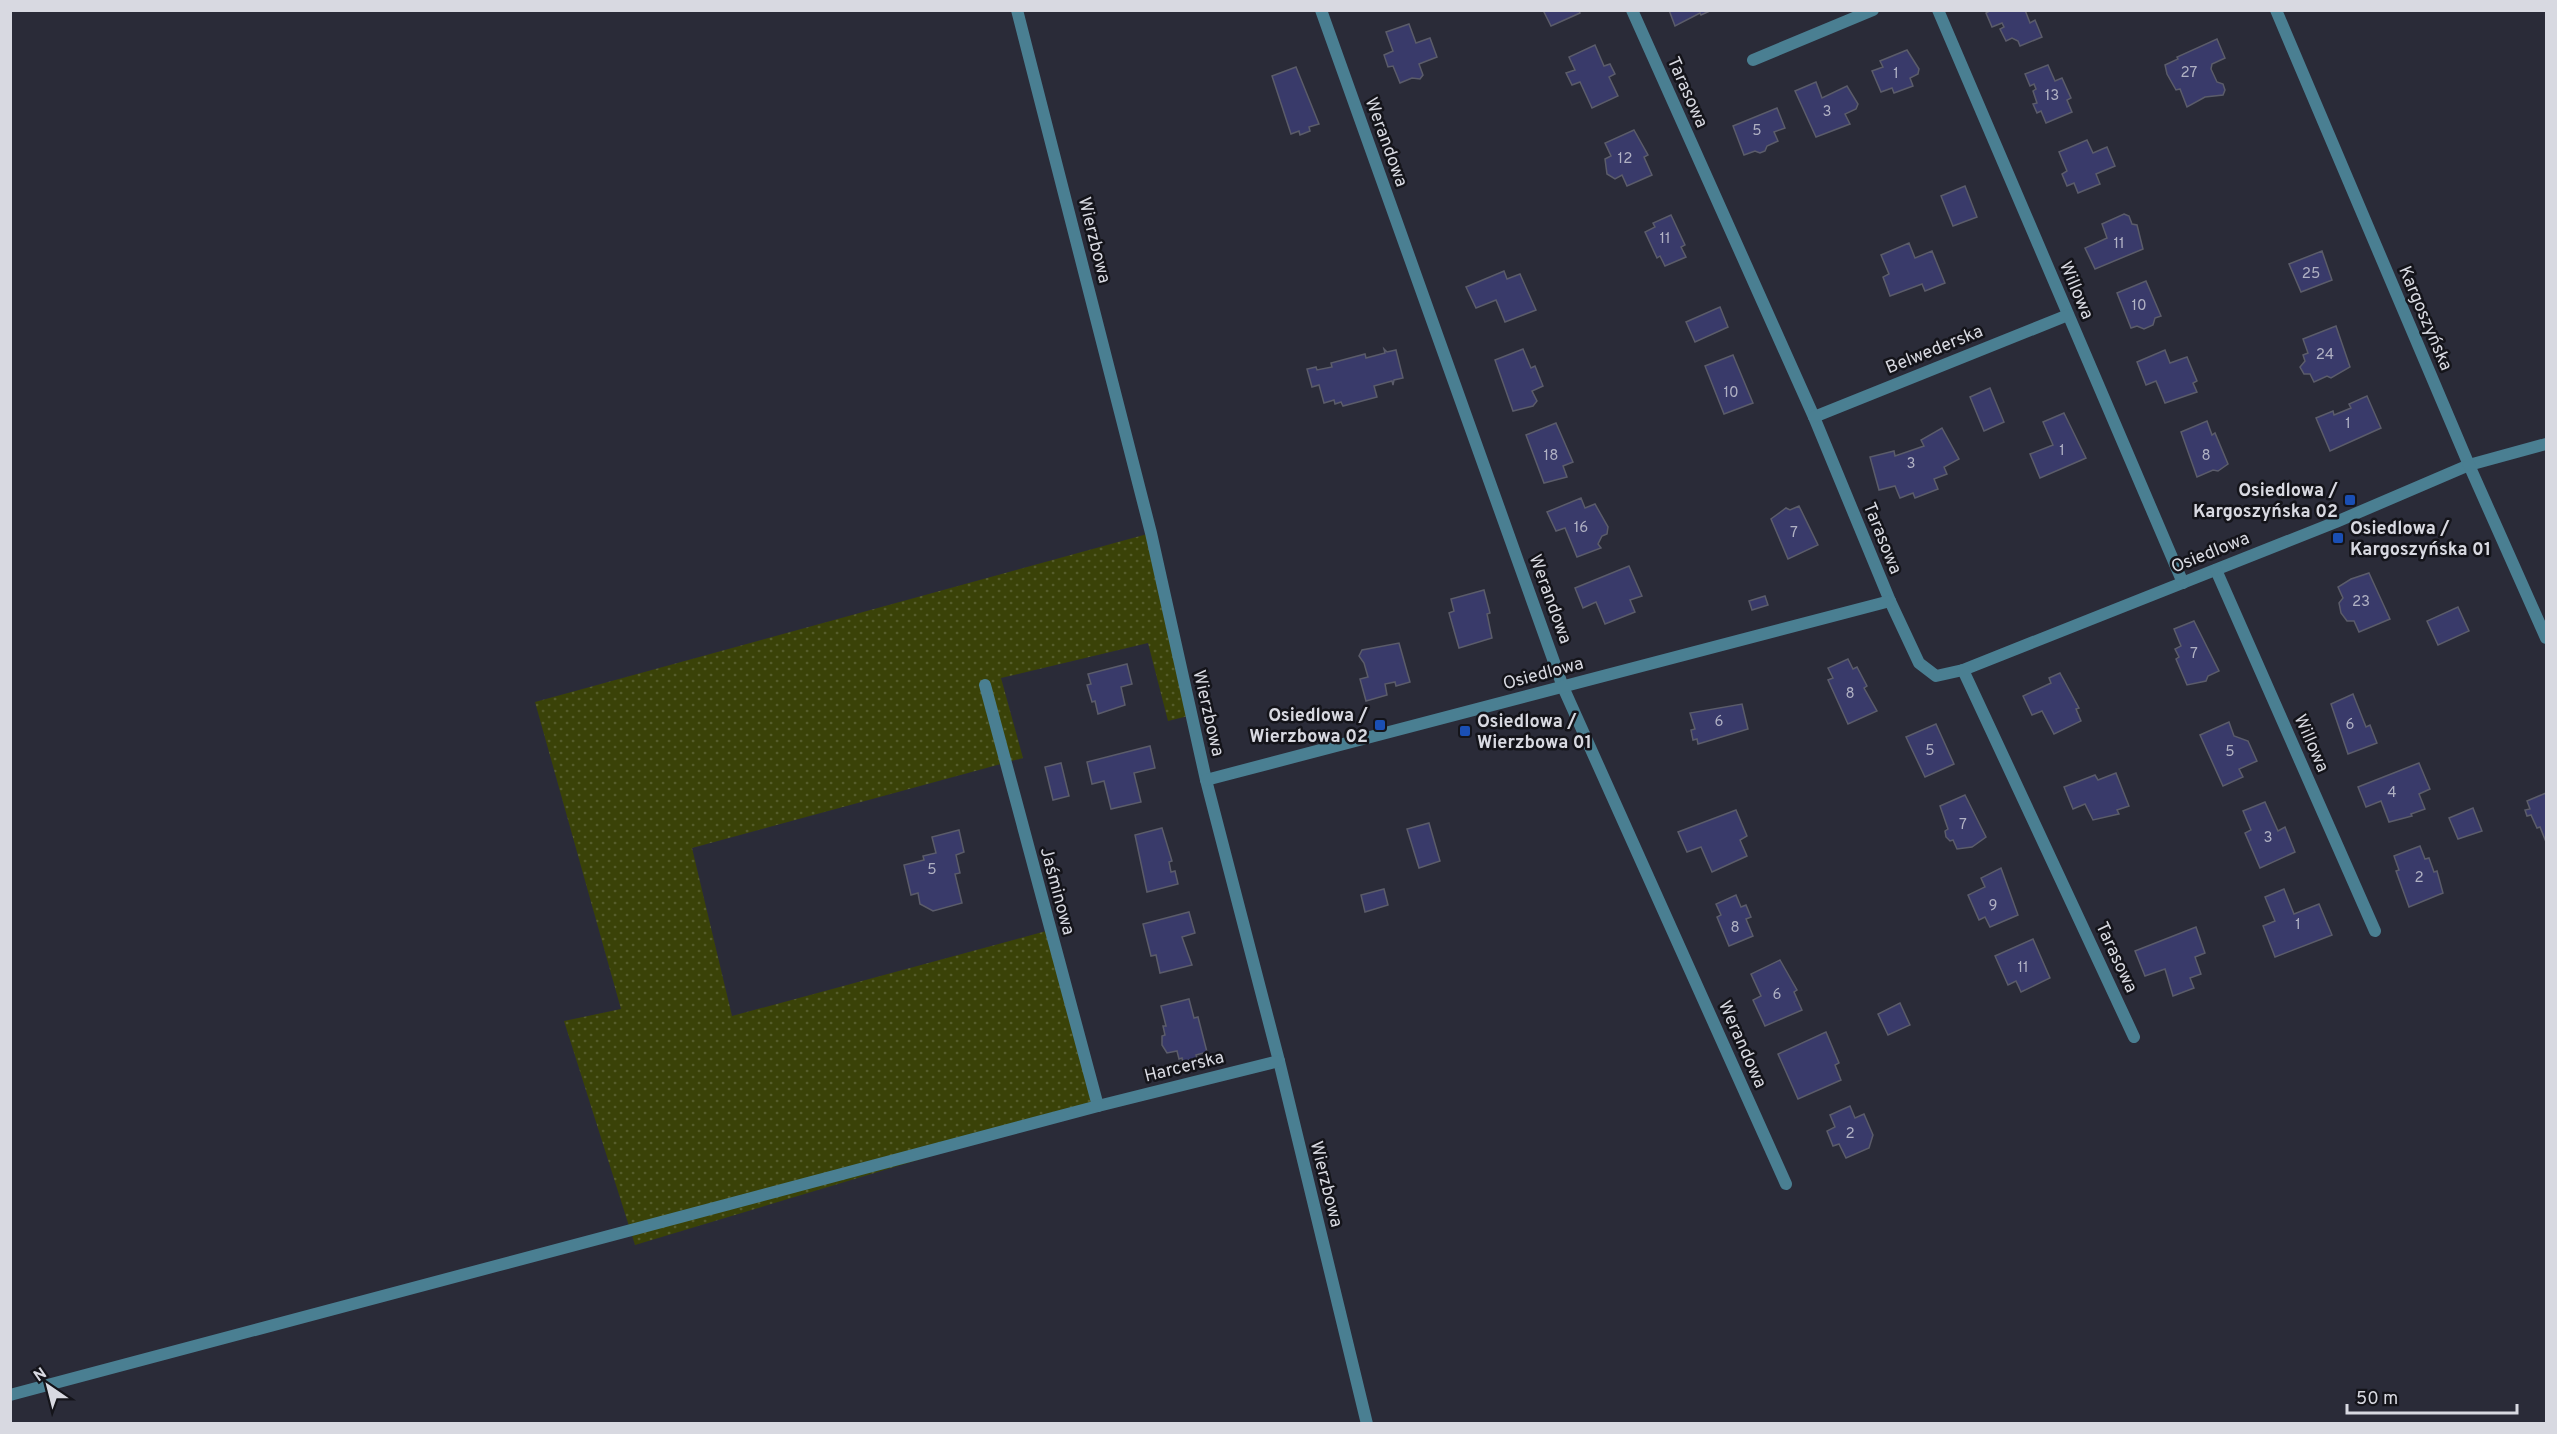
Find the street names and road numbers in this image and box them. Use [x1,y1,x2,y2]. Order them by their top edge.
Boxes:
street label: Tarasowa [1661,53,1712,132]
street label: Werandowa [1359,95,1412,190]
street label: Wierzbowa [1072,195,1115,286]
street label: Willowa [2053,258,2098,323]
street label: Kargoszyńska [2392,263,2457,375]
street label: Belwederska [1883,320,1987,380]
street label: Tarasowa [1857,499,1906,578]
street label: Osiedlowa [2168,527,2253,580]
street label: Werandowa [1523,552,1576,647]
street label: Osiedlowa [1501,653,1586,696]
street label: Wierzbowa [1186,668,1229,759]
street label: Willowa [2288,711,2334,776]
street label: Jaśminowa [1034,845,1079,938]
street label: Tarasowa [2089,919,2142,997]
street label: Werandowa [1712,997,1771,1092]
street label: Harcerska [1142,1046,1227,1088]
street label: Wierzbowa [1304,1139,1347,1230]

